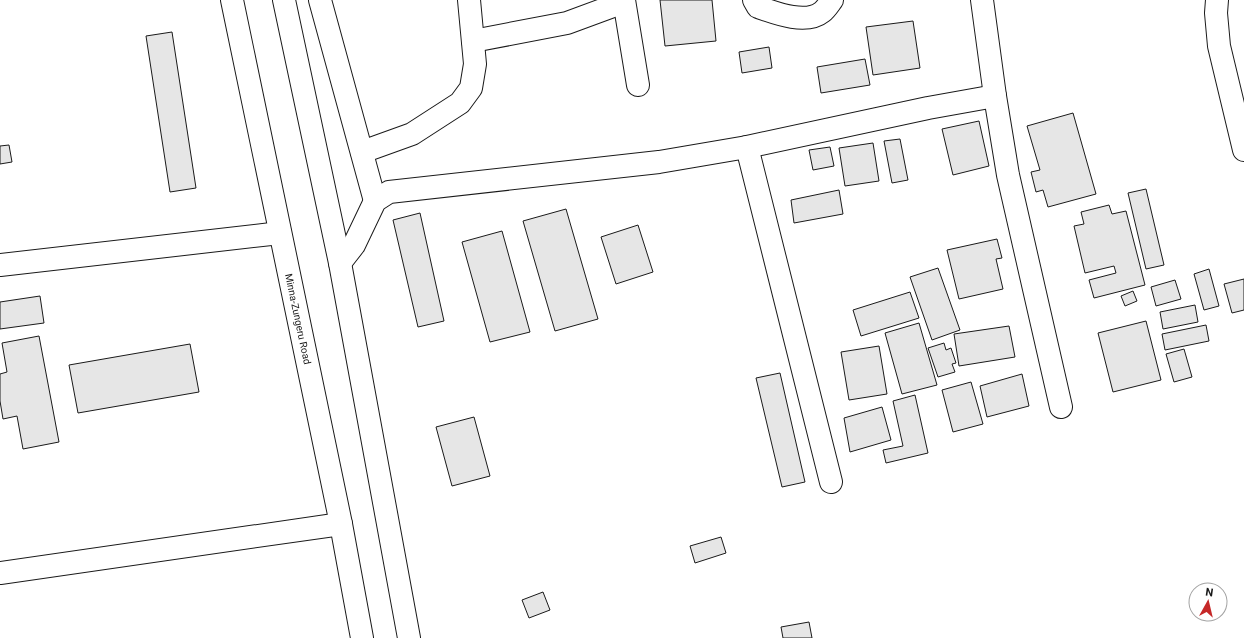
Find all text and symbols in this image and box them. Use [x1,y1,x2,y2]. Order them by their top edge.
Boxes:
street label: Minna-Zungeru Road [283,273,313,365]
north arrow [1188,582,1228,622]
text: N [1205,586,1214,600]

